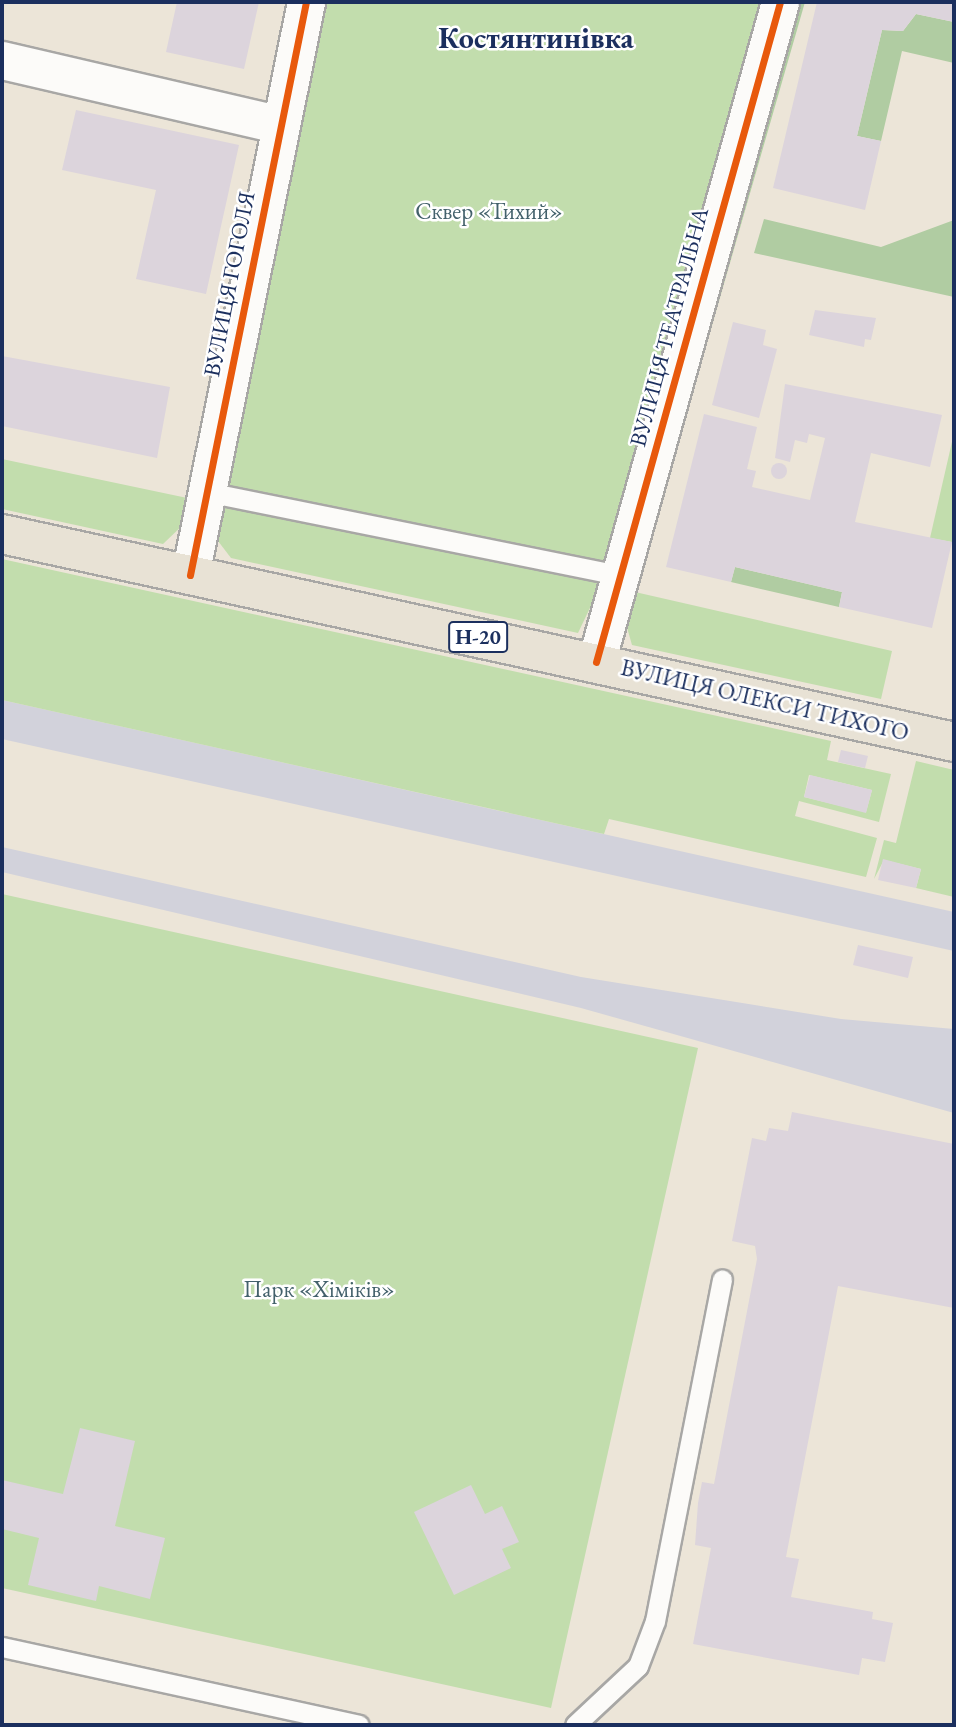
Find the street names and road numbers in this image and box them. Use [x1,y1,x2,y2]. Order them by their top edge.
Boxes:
street label: ВУЛИЦЯ ГОГОЛЯ [198,189,260,379]
street label: ВУЛИЦЯ ТЕАТРАЛЬНА [624,204,714,450]
road number: Н-20 [447,620,510,654]
street label: ВУЛИЦЯ ОЛЕКСИ ТИХОГО [618,653,912,747]

